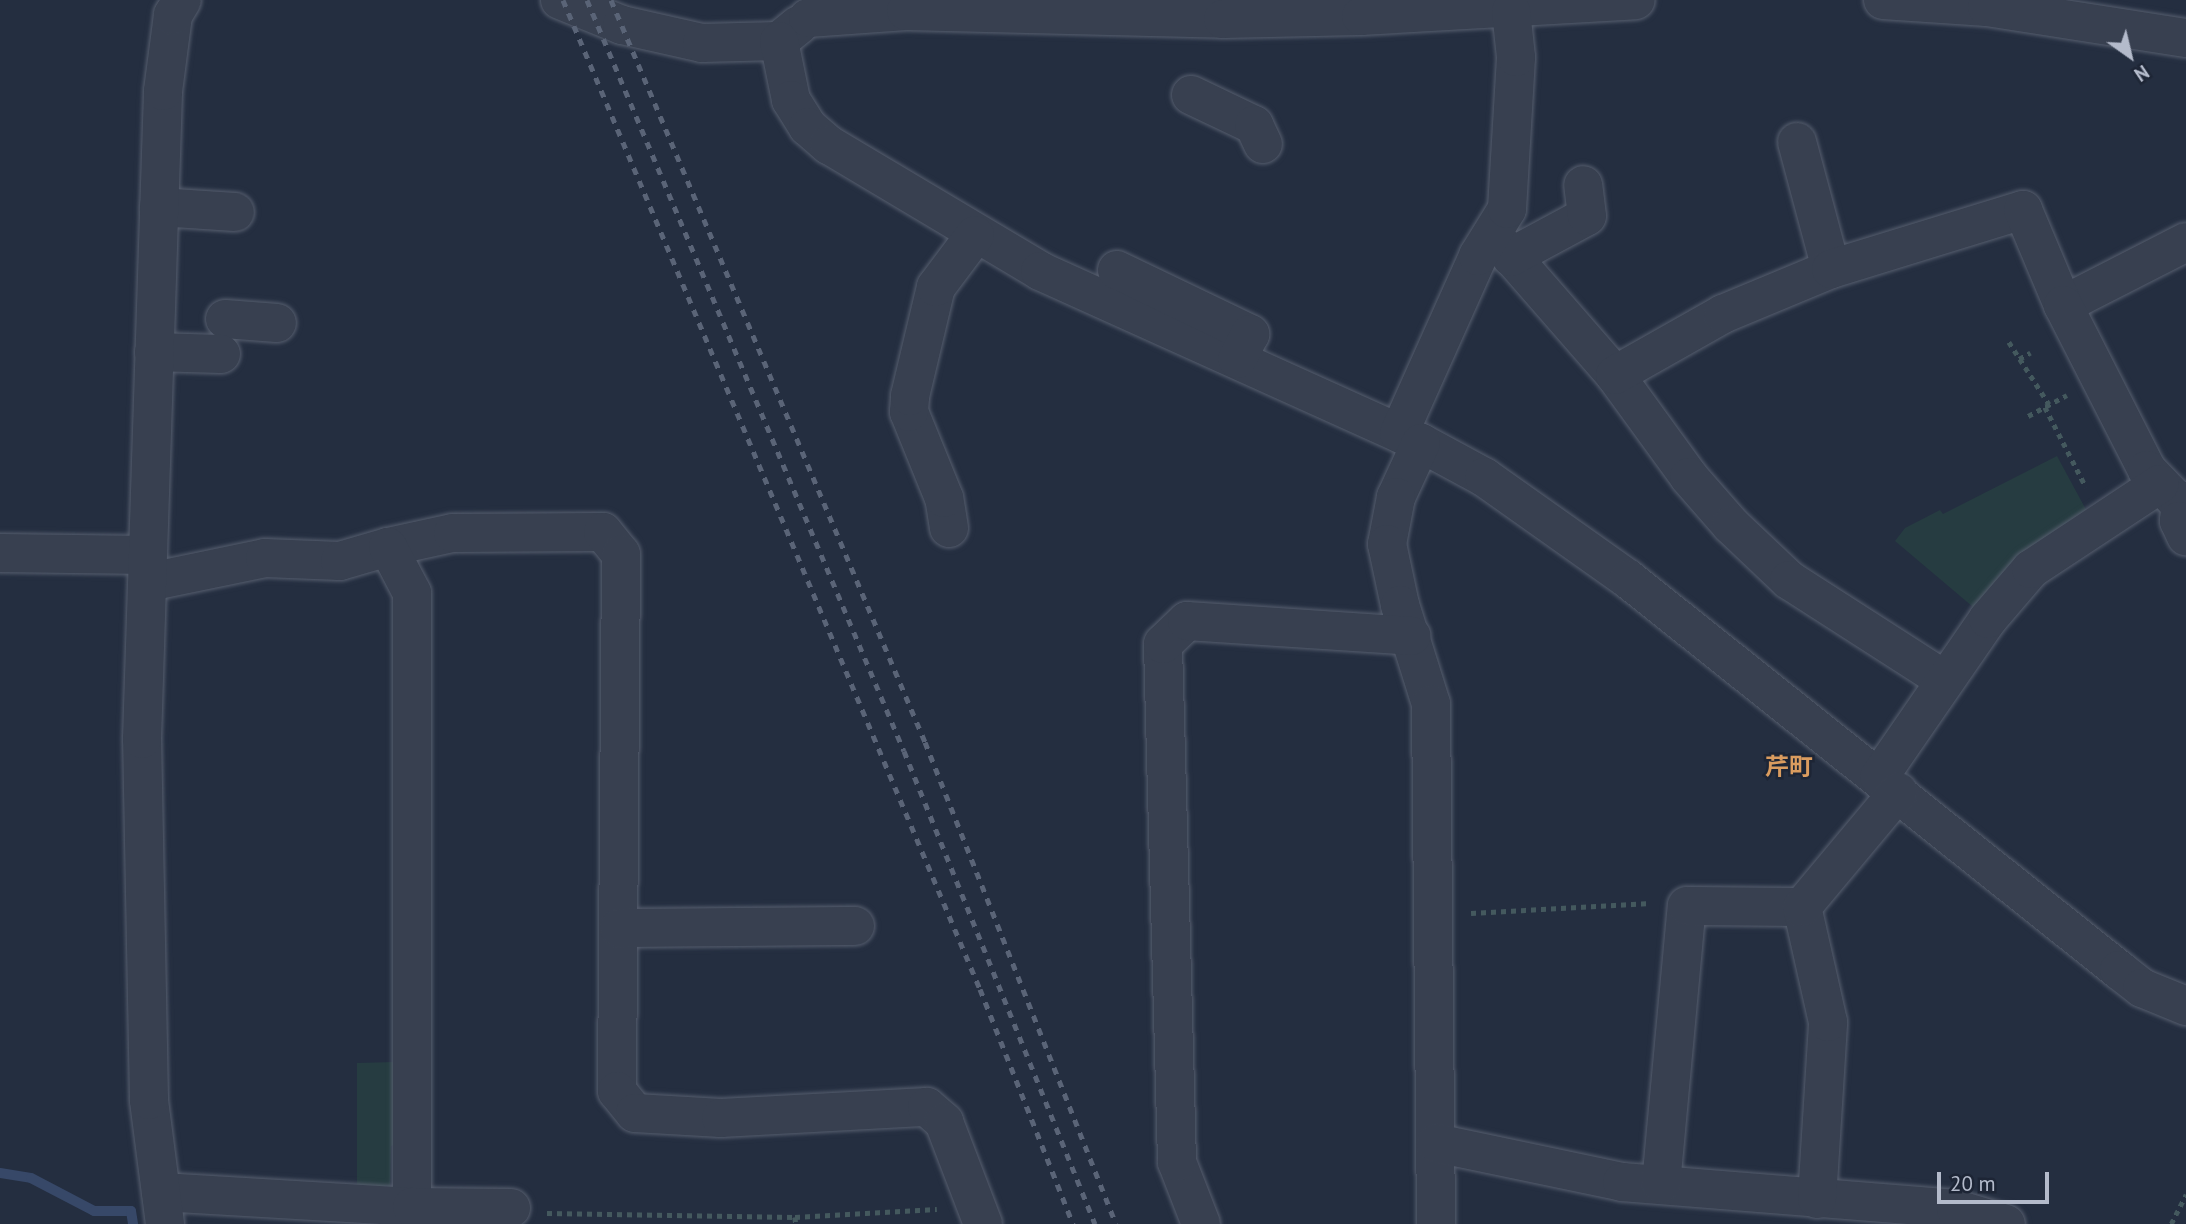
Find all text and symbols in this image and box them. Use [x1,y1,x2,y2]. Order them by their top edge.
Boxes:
north arrow [2095,21,2165,91]
text: N [2130,60,2154,87]
district label: 芹町 [1765,753,1813,781]
scale bar [1941,1158,2053,1202]
text: 20 m [1950,1170,1996,1197]

